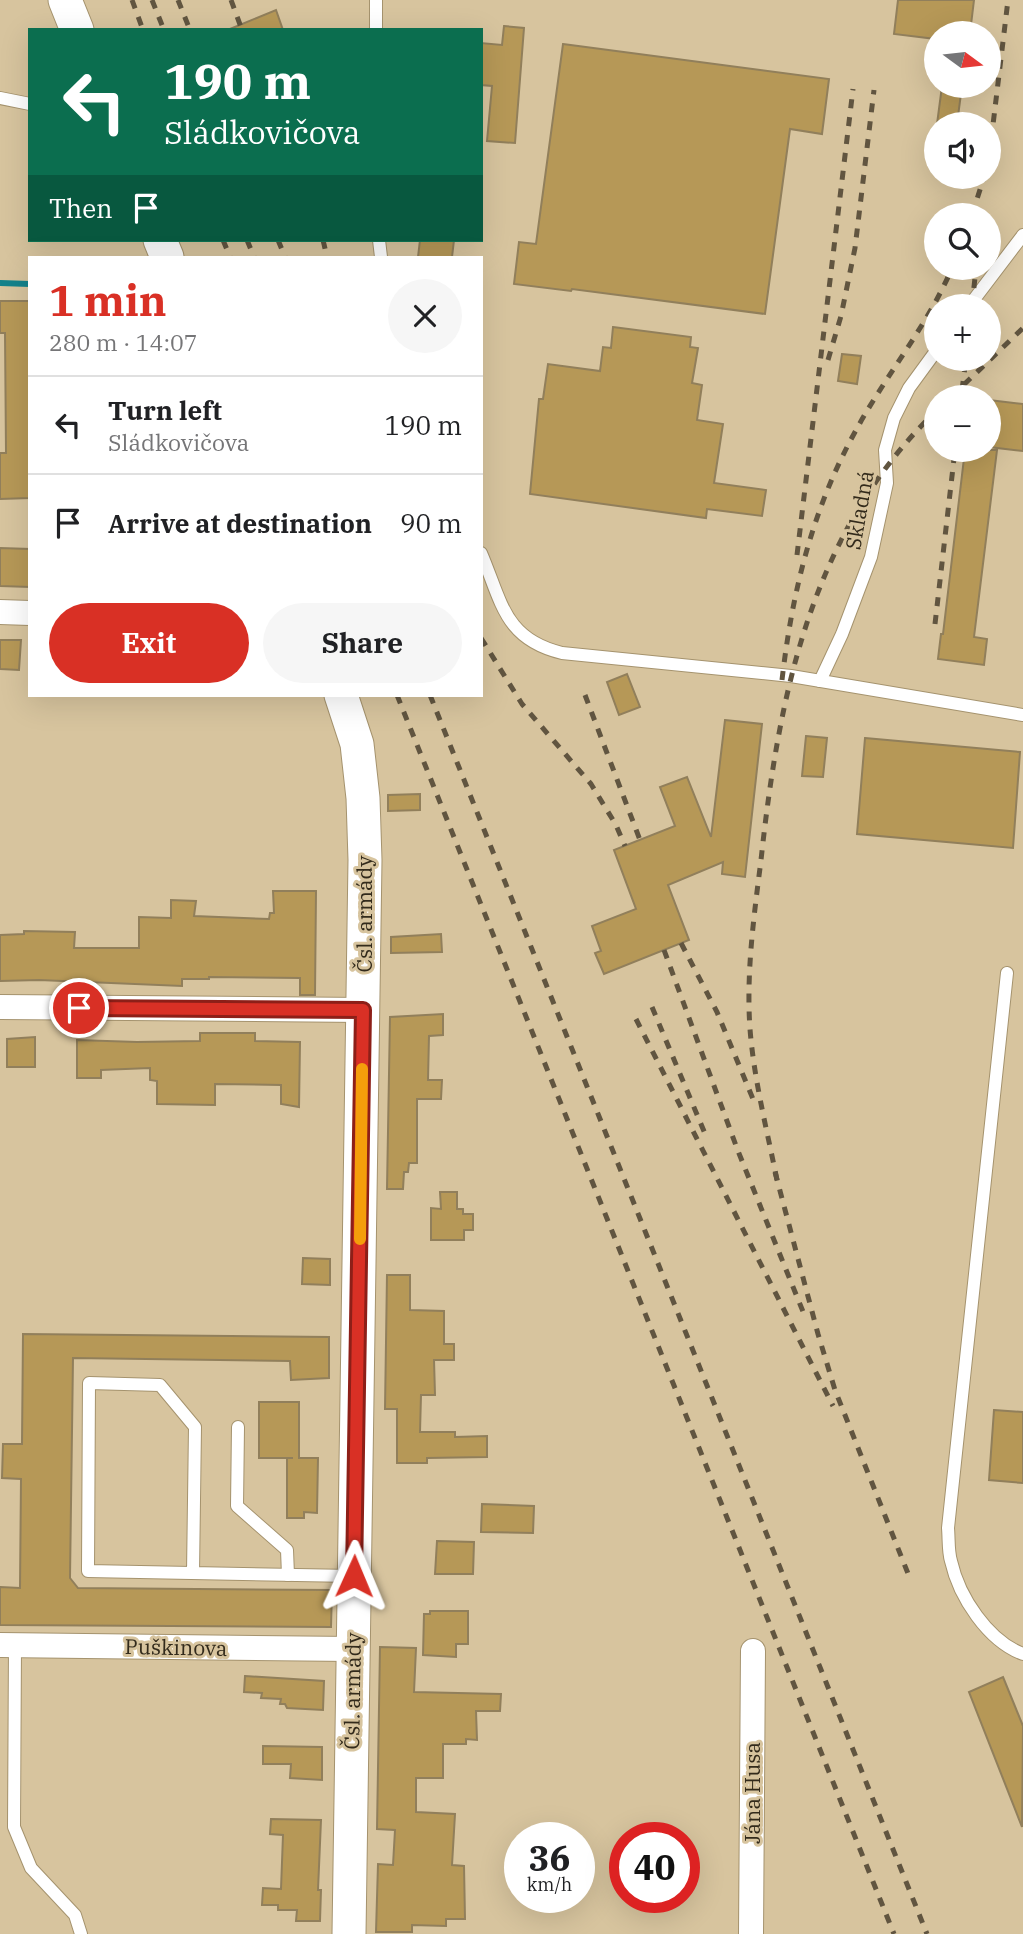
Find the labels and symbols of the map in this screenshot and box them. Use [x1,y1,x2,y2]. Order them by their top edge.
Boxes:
north arrow [924,21,1001,98]
street label: Skladná [838,468,880,552]
street label: Čsl. armády [350,855,378,973]
pin [49,978,109,1038]
position arrow [317,1539,391,1613]
street label: Čsl. armády [337,1631,367,1750]
street label: Puškinova [124,1632,228,1662]
street label: Jána Husa [738,1742,766,1844]
speed limit sign: 40 [609,1822,700,1913]

